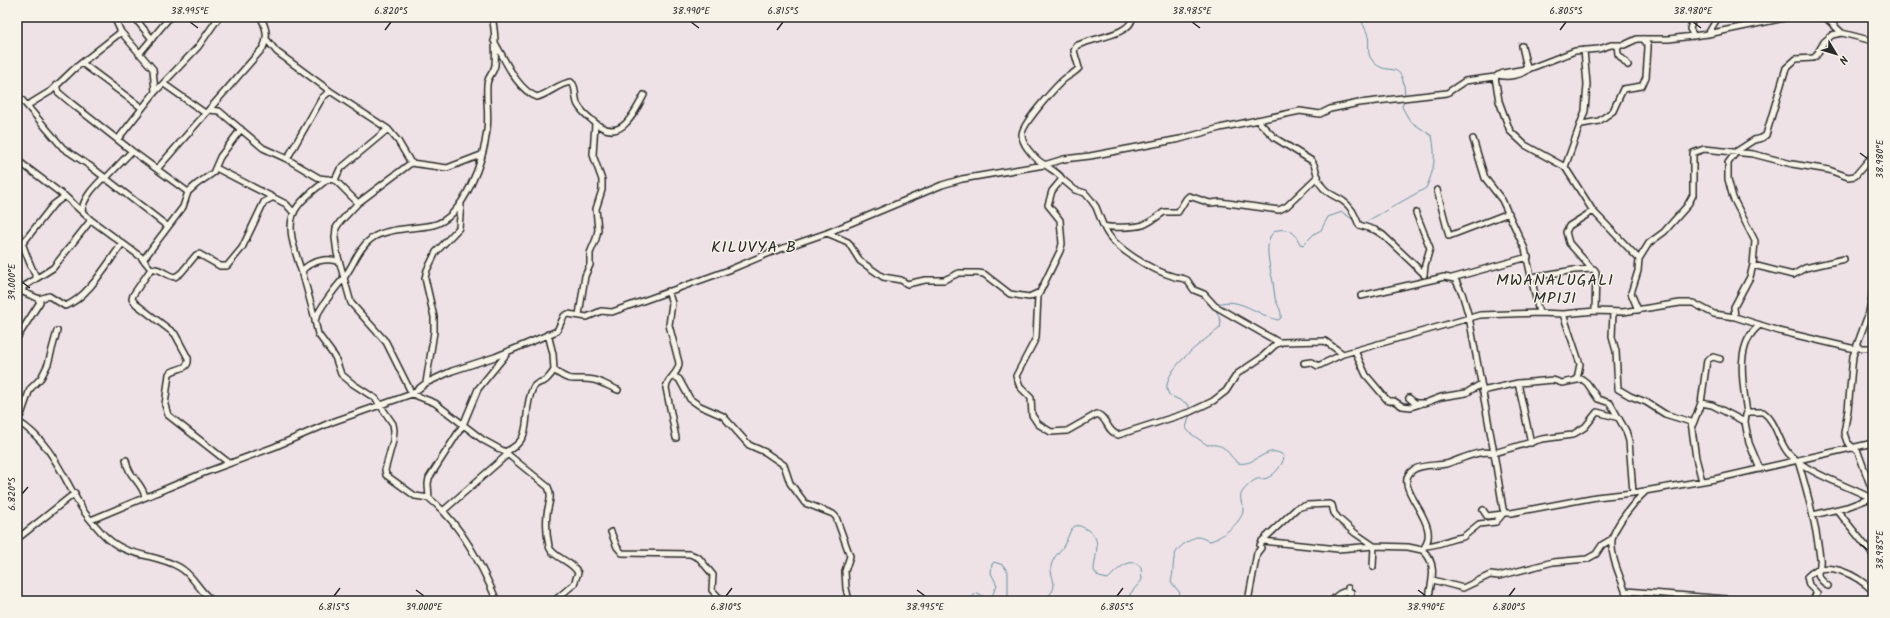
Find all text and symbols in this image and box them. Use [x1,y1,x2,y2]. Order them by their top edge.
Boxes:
text: 38.995°E [171,3,210,19]
text: 6.820°S [374,3,408,19]
text: 38.990°E [672,3,711,19]
text: 6.815°S [767,3,799,19]
text: 38.985°E [1172,3,1213,19]
text: 6.805°S [1549,3,1583,19]
text: 38.980°E [1673,3,1714,19]
north arrow [1816,34,1856,74]
text: N [1834,51,1852,68]
text: 38.980°E [1872,138,1888,179]
district label: KILUVYA B [711,235,797,260]
text: 39.000°E [4,262,20,301]
district label: MWANALUGALI MPIJI [1496,268,1614,311]
text: 6.820°S [4,477,20,511]
text: 38.985°E [1872,529,1888,570]
text: 6.815°S [318,599,350,615]
text: 39.000°E [405,599,444,615]
text: 6.810°S [711,599,742,615]
text: 38.995°E [906,599,945,615]
text: 6.805°S [1100,599,1134,615]
text: 38.990°E [1407,599,1446,615]
text: 6.800°S [1493,599,1526,615]

